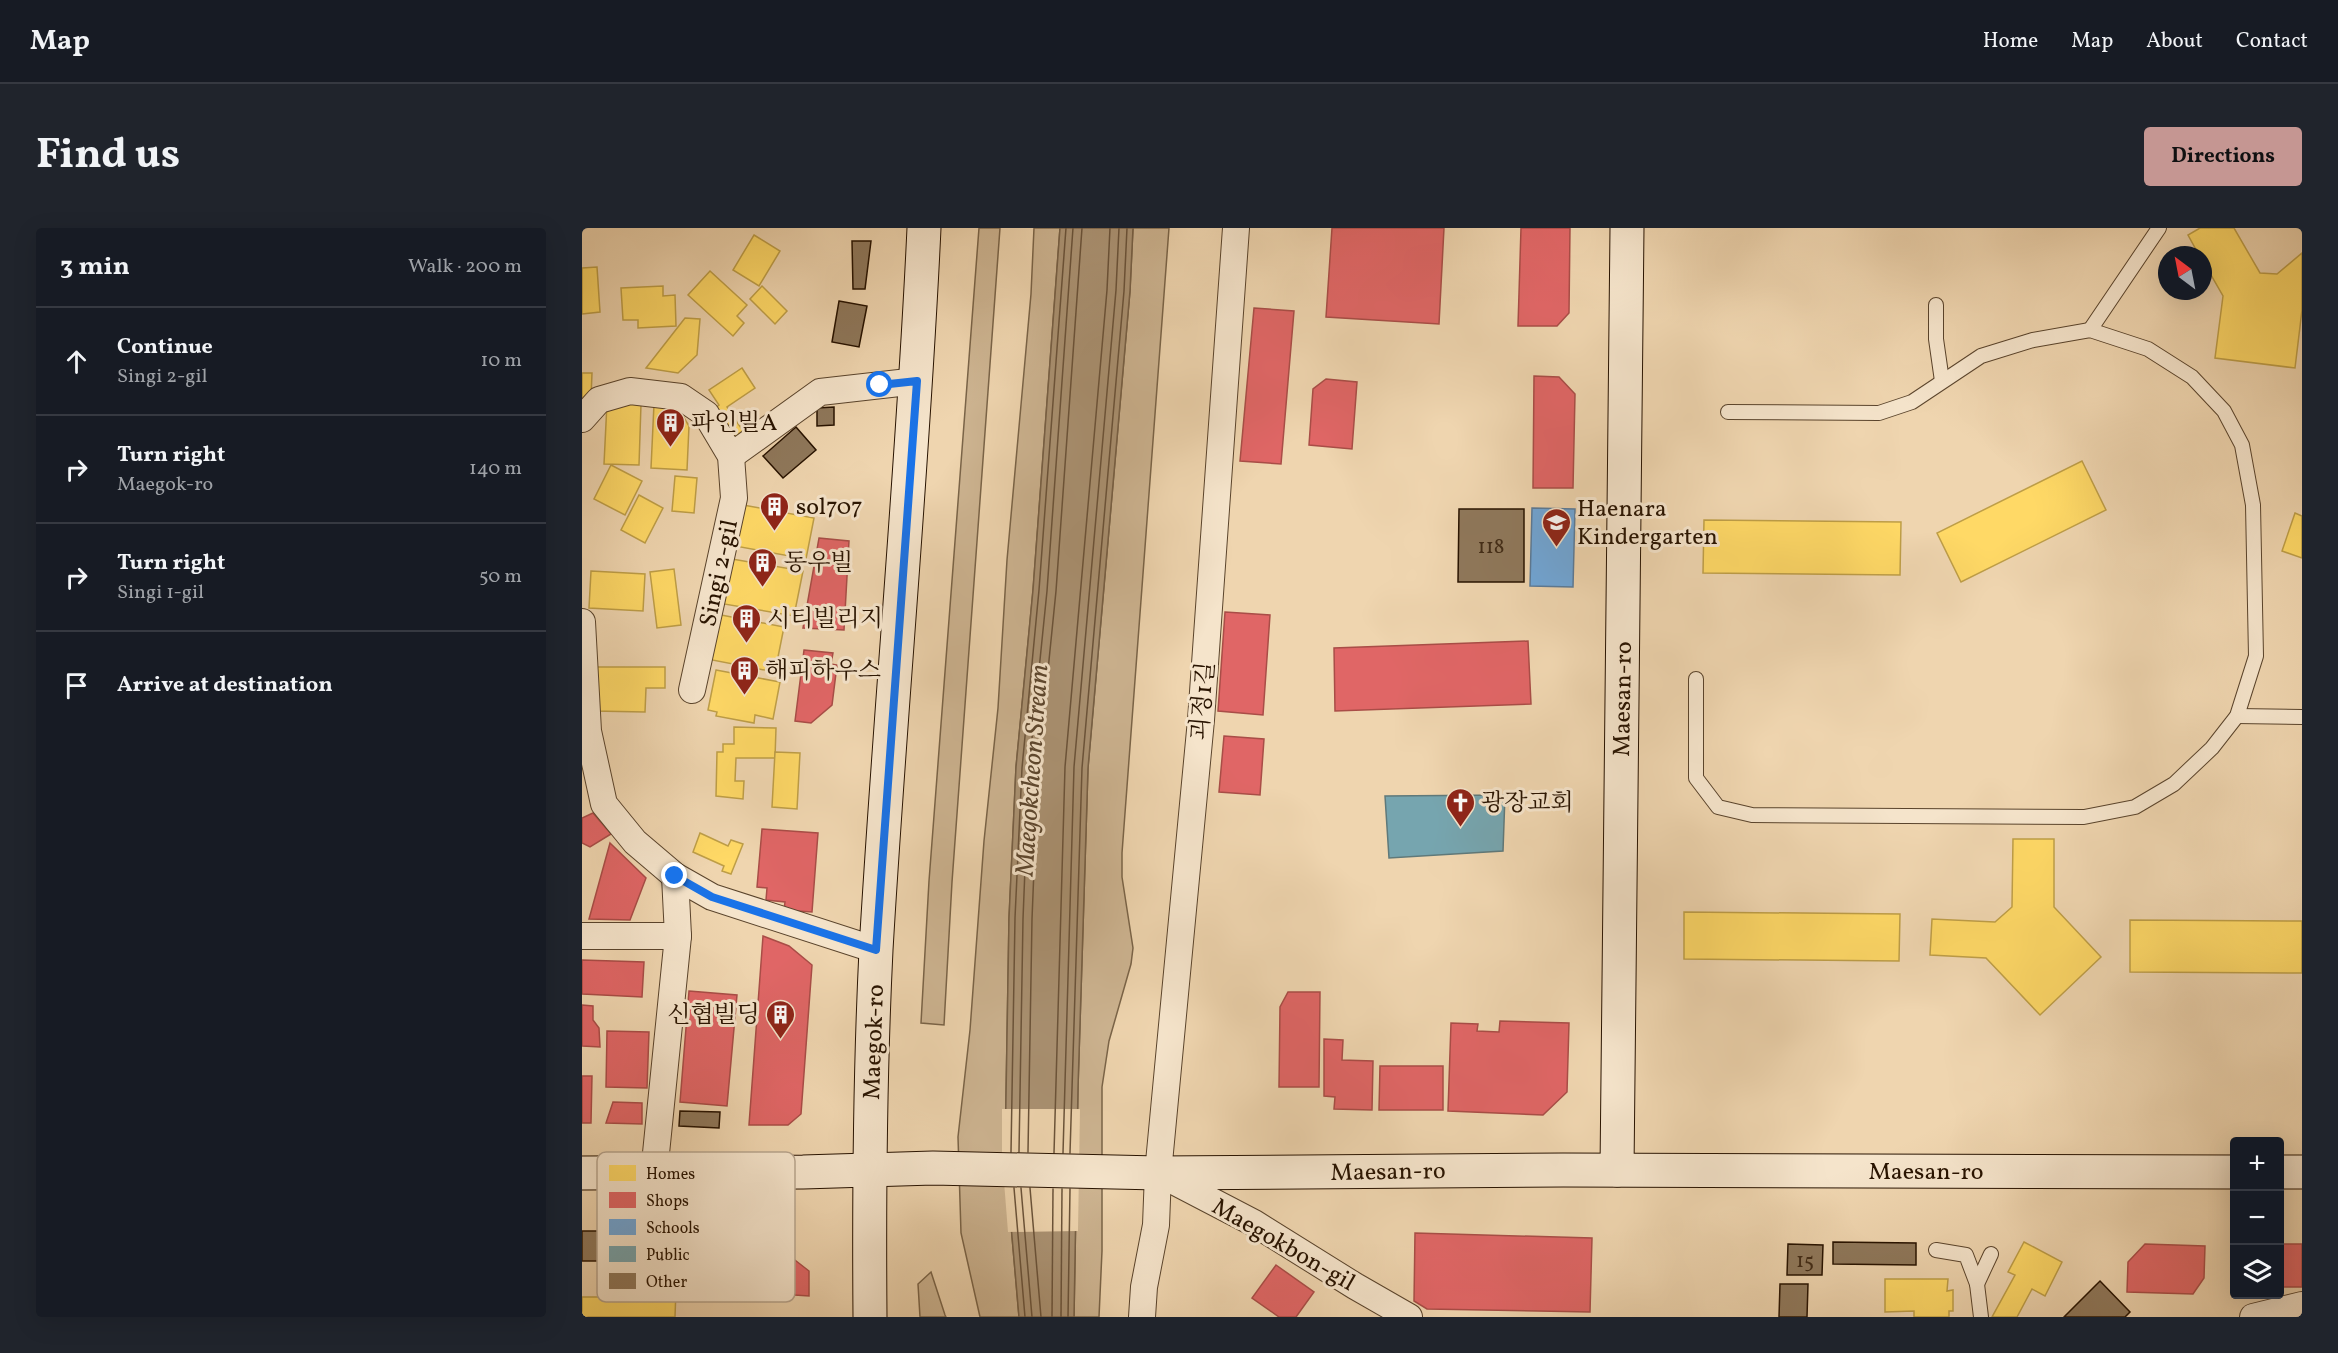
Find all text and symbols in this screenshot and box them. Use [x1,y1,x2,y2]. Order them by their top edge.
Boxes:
text: Map [30,22,90,61]
text: Home [1983,27,2038,56]
text: Map [2071,27,2113,56]
text: About [2146,27,2203,56]
text: Contact [2236,27,2308,56]
text: Find us [36,127,180,186]
button: Directions [2144,127,2302,186]
north arrow [2158,246,2212,300]
text: 3 min [60,249,130,285]
text: Walk · 200 m [408,253,522,281]
text: Continue [117,332,213,363]
icon: ahead [60,345,93,378]
text: 10 m [481,347,522,375]
text: Singi 2-gil [117,363,208,391]
route start [866,371,892,397]
building icon: 파인빌A [654,406,686,448]
place label: 파인빌A [691,407,778,441]
text: Turn right [117,440,225,471]
icon: right [60,453,93,486]
text: 140 m [469,455,522,483]
text: Maegok-ro [117,471,213,499]
building icon: sol707 [759,490,791,532]
place label: sol707 [796,491,863,525]
place label: Haenara Kindergarten [1577,493,1718,555]
school or university icon: Haenara Kindergarten [1540,506,1572,548]
street label: Singi 2-gil [692,517,748,630]
house number: 118 [1478,533,1504,562]
building icon: 동우빌 [747,546,779,588]
place label: 동우빌 [784,547,854,581]
text: Turn right [117,548,225,579]
icon: right [60,561,93,594]
text: 50 m [479,563,522,591]
text: Singi 1-gil [117,579,204,607]
building icon: 시티빌리지 [730,602,762,644]
place label: 시티빌리지 [767,603,883,637]
street label: Maesan-ro [1606,641,1642,757]
building icon: 해피하우스 [728,654,760,696]
place label: 해피하우스 [765,655,881,689]
street label: 괴정1길 [1184,660,1224,742]
water label: Maegokcheon Stream [1008,663,1058,878]
icon: arrive [60,669,93,702]
text: Arrive at destination [117,670,333,701]
church icon: 광장교회 [1444,786,1476,828]
place label: 광장교회 [1481,787,1574,821]
route end [661,862,687,888]
street label: Maegok-ro [856,984,894,1100]
building icon: 신협빌딩 [765,998,797,1040]
place label: 신협빌딩 [667,999,760,1033]
map controls [2230,1137,2284,1299]
button: + [2230,1137,2284,1191]
legend [597,1152,795,1302]
street label: Maesan-ro [1330,1155,1446,1191]
street label: Maesan-ro [1868,1156,1984,1190]
text: Homes [646,1164,695,1186]
text: Shops [646,1191,689,1213]
street label: Maegokbon-gil [1205,1191,1361,1301]
button: − [2230,1191,2284,1245]
text: Schools [646,1218,700,1240]
text: Public [646,1245,690,1267]
button: layers [2230,1245,2284,1299]
house number: 15 [1796,1247,1814,1276]
text: Other [646,1272,687,1294]

